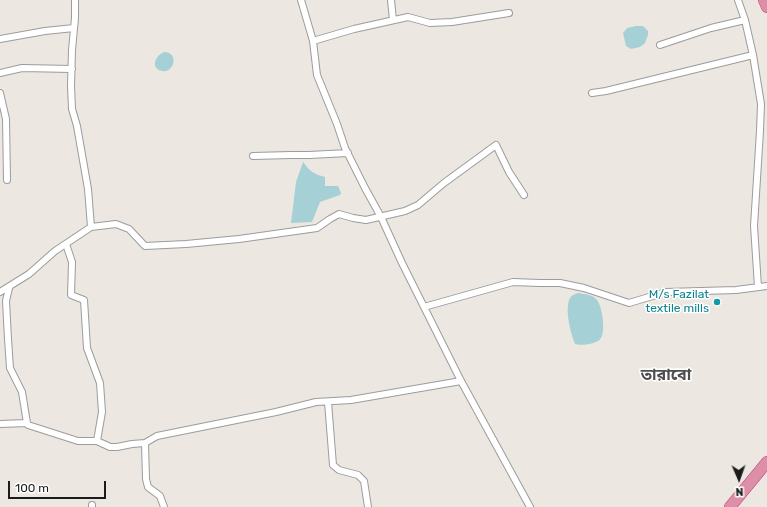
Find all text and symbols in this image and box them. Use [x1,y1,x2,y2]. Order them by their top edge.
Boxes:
place label: M/s Fazilat textile mills [646,288,709,316]
marker: M/s Fazilat textile mills [712,297,722,307]
district label: তারাবো [641,365,691,385]
north arrow [719,459,759,499]
scale bar [10,473,108,499]
text: 100 m [15,481,49,495]
text: N [735,485,744,498]

